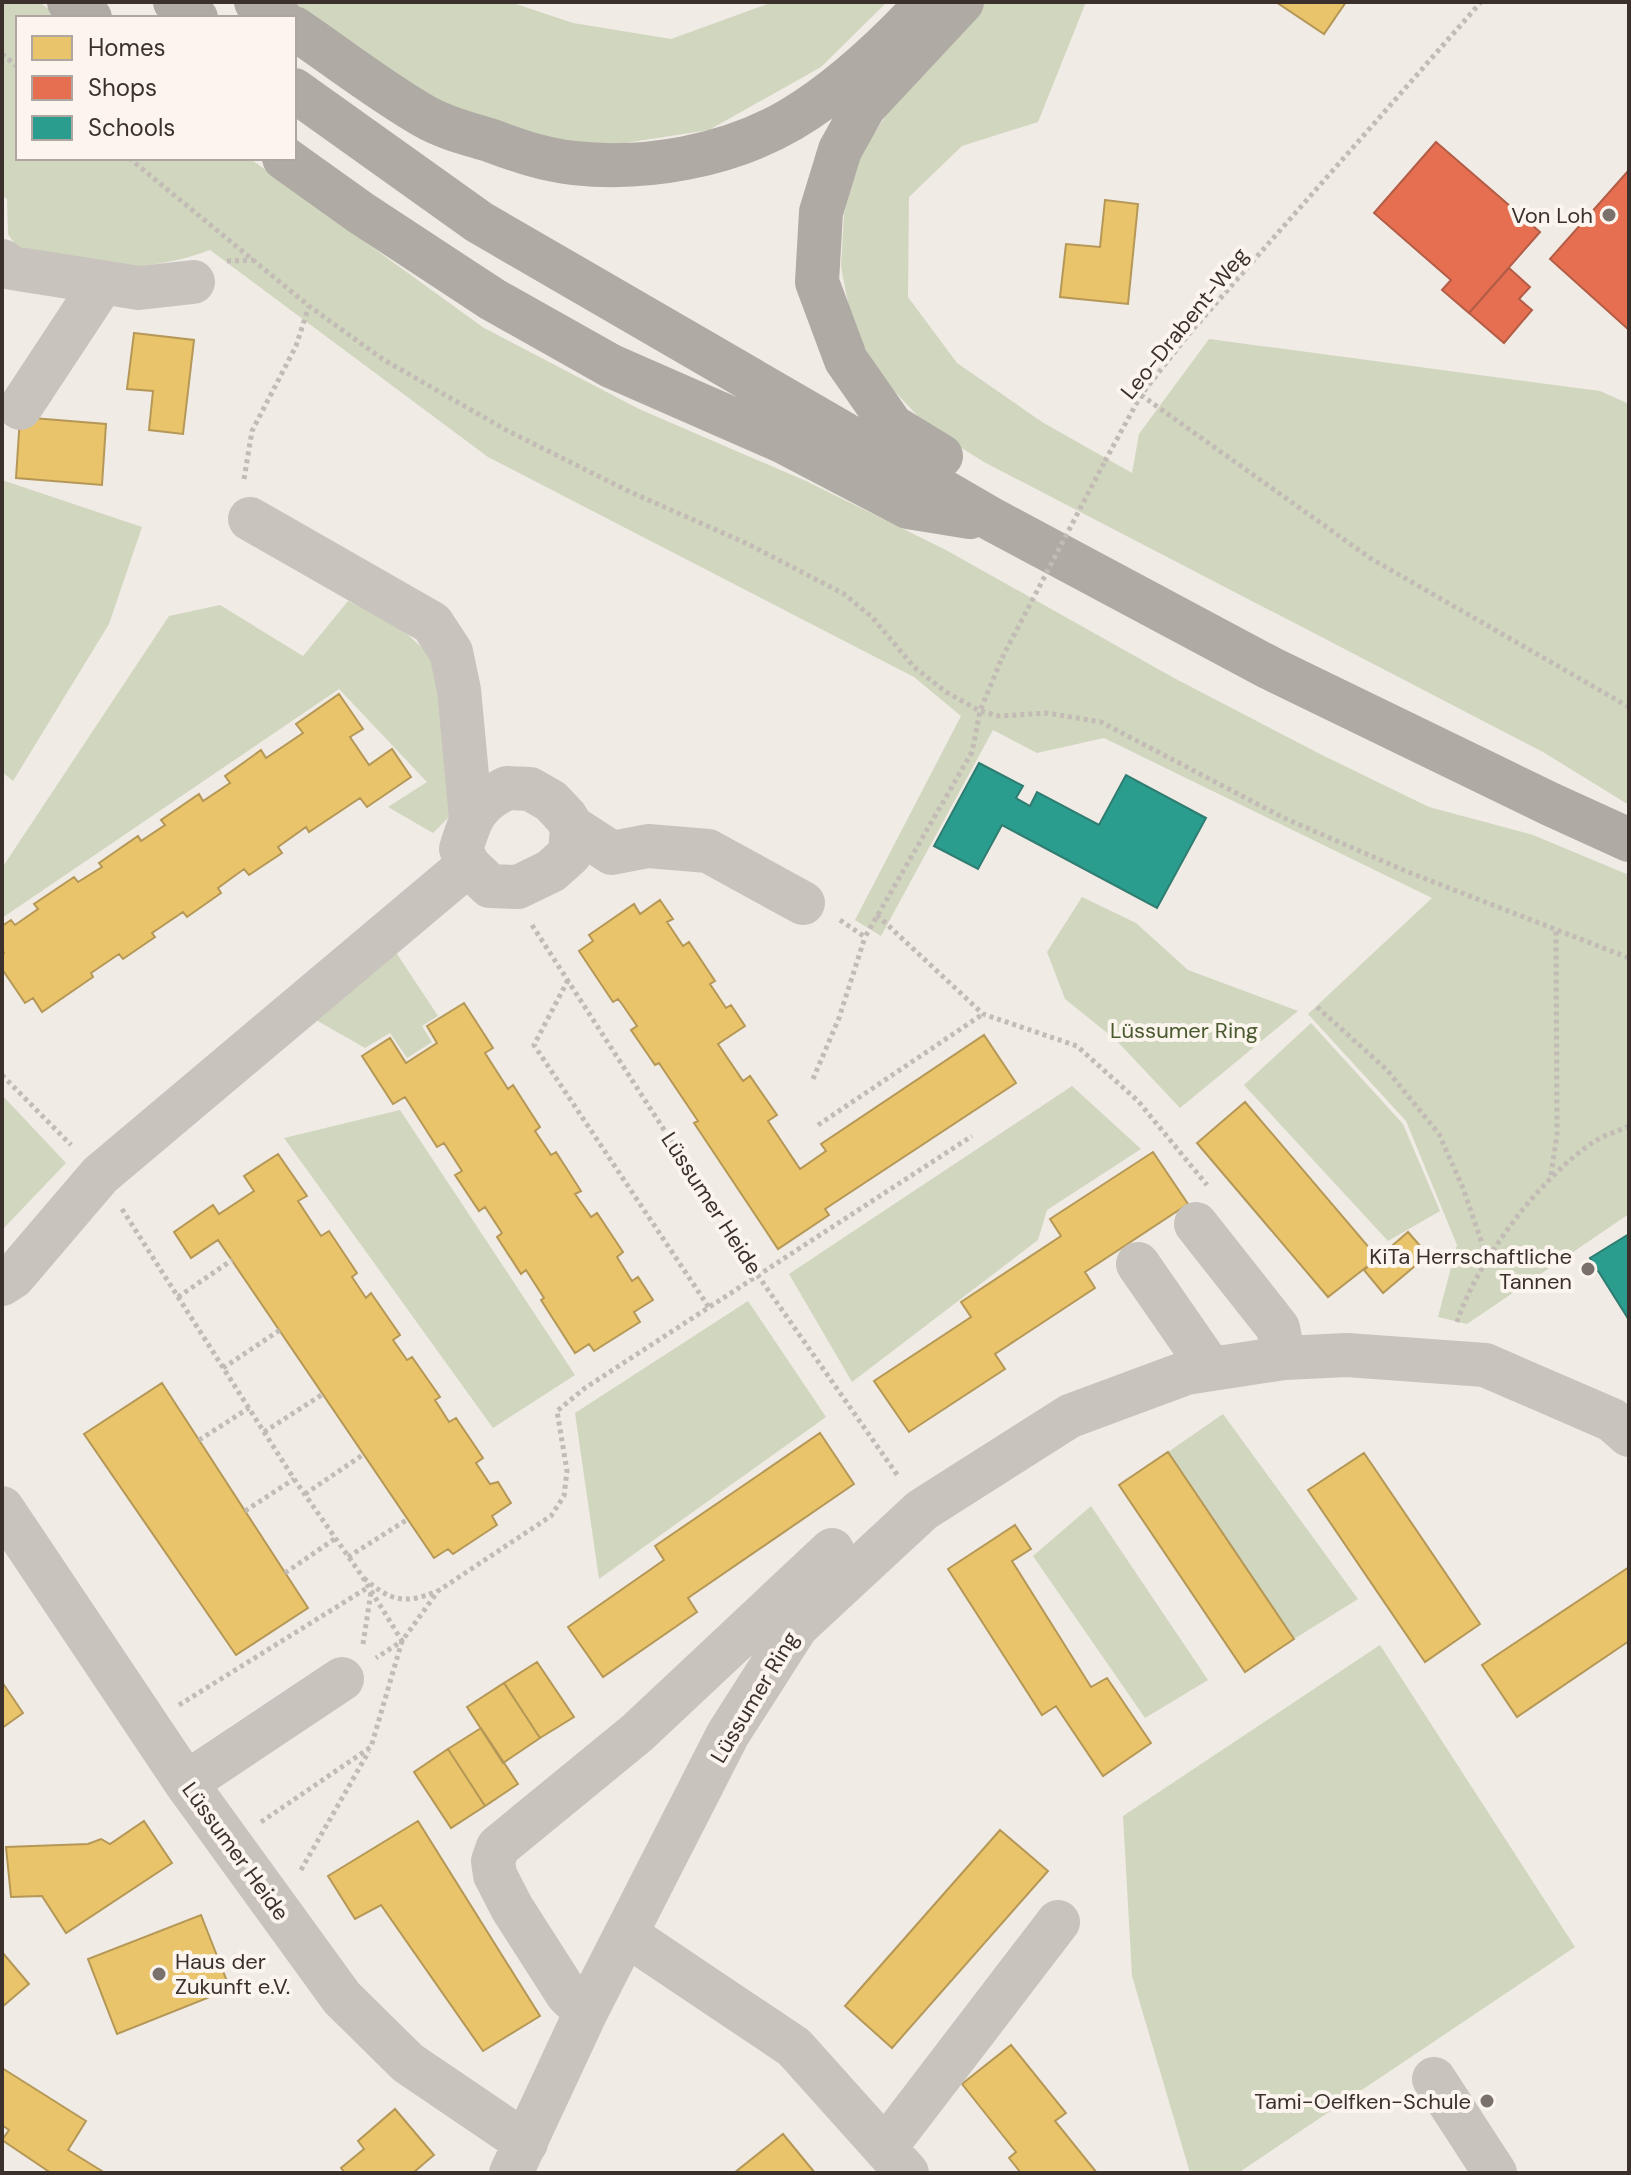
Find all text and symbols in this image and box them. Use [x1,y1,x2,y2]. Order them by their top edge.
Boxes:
legend [16,16,296,160]
text: Homes [88,32,166,63]
text: Shops [88,72,157,103]
text: Schools [88,112,175,143]
place label: Von Loh [1511,201,1593,230]
marker: Von Loh [1600,206,1618,224]
street label: Leo-Drabent-Weg [1114,241,1255,405]
park label: Lüssumer Ring [1110,1016,1258,1045]
street label: Lüssumer Heide [655,1127,768,1280]
place label: KiTa Herrschaftliche Tannen [1369,1242,1572,1296]
marker: KiTa Herrschaftliche Tannen [1579,1260,1597,1278]
street label: Lüssumer Ring [704,1626,805,1768]
street label: Lüssumer Heide [176,1776,296,1926]
place label: Haus der Zukunft e.V. [175,1947,290,2001]
marker: Haus der Zukunft e.V. [150,1965,168,1983]
place label: Tami-Oelfken-Schule [1254,2087,1471,2116]
marker: Tami-Oelfken-Schule [1478,2092,1496,2110]

